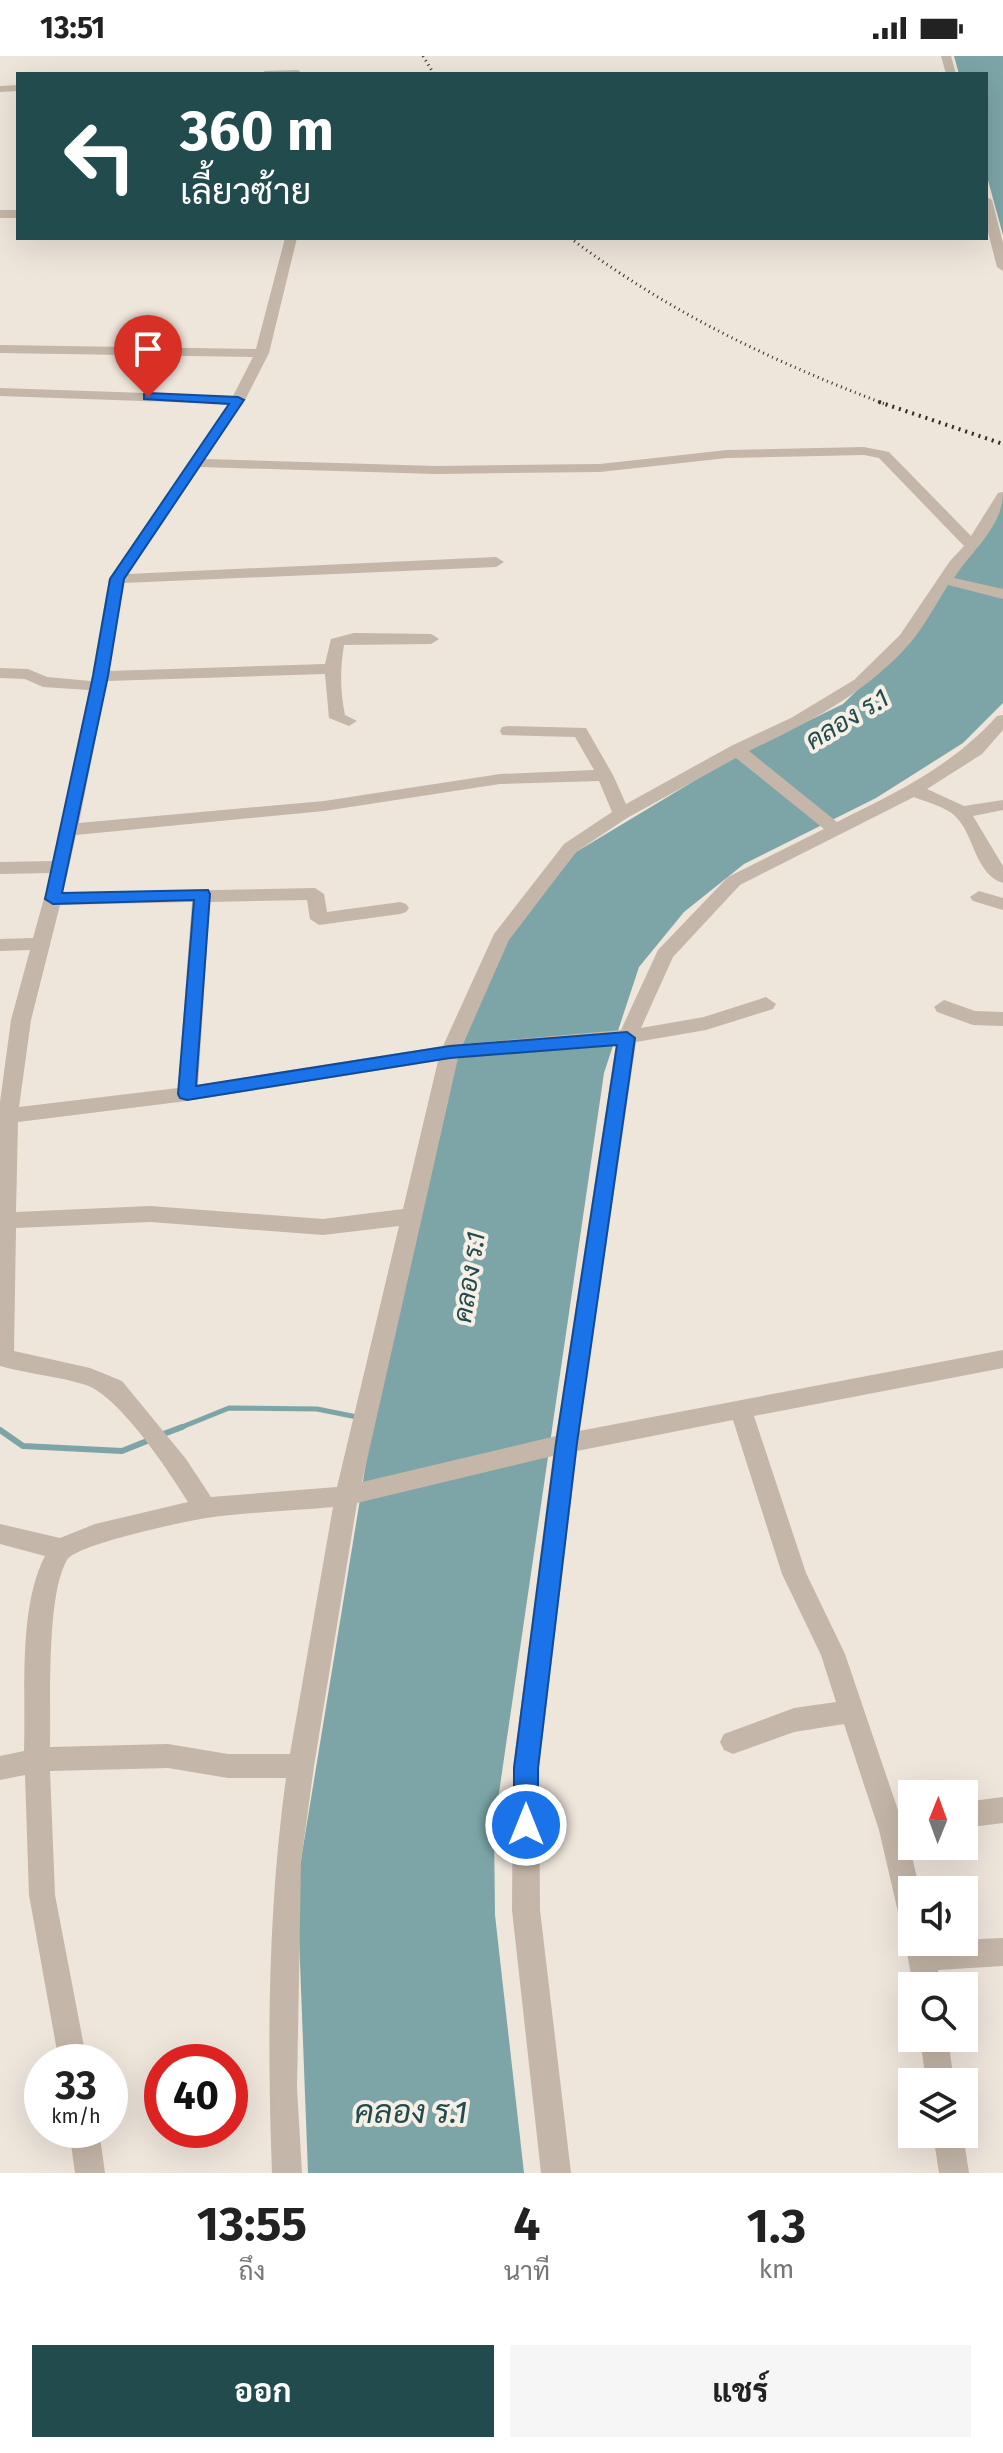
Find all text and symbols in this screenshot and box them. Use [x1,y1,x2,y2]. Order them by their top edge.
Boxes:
text: 13:51 [40,10,105,46]
text: 360 m [180,98,334,165]
icon: left [48,104,152,208]
text: เลี้ยวซ้าย [180,170,311,214]
pin [114,315,182,397]
icon: arrive [126,327,170,371]
water label: คลอง ร.1 [800,682,895,756]
water label: คลอง ร.1 [447,1229,492,1325]
north arrow [898,1780,978,1860]
map controls [898,1780,978,2148]
position arrow [484,1783,568,1867]
button: sound [898,1876,978,1956]
button: search [898,1972,978,2052]
speed limit sign: 40 [144,2044,248,2148]
text: 33 [55,2062,97,2110]
button: layers [898,2068,978,2148]
water label: คลอง ร.1 [354,2093,468,2131]
text: km/h [51,2104,101,2128]
text: 13:55 [197,2195,307,2253]
text: 4 [513,2195,540,2253]
text: 1.3 [747,2197,806,2255]
text: km [759,2254,794,2285]
text: ถึง [238,2256,265,2287]
text: นาที [504,2256,550,2287]
button: ออก [32,2345,494,2437]
button: แชร์ [510,2345,971,2437]

